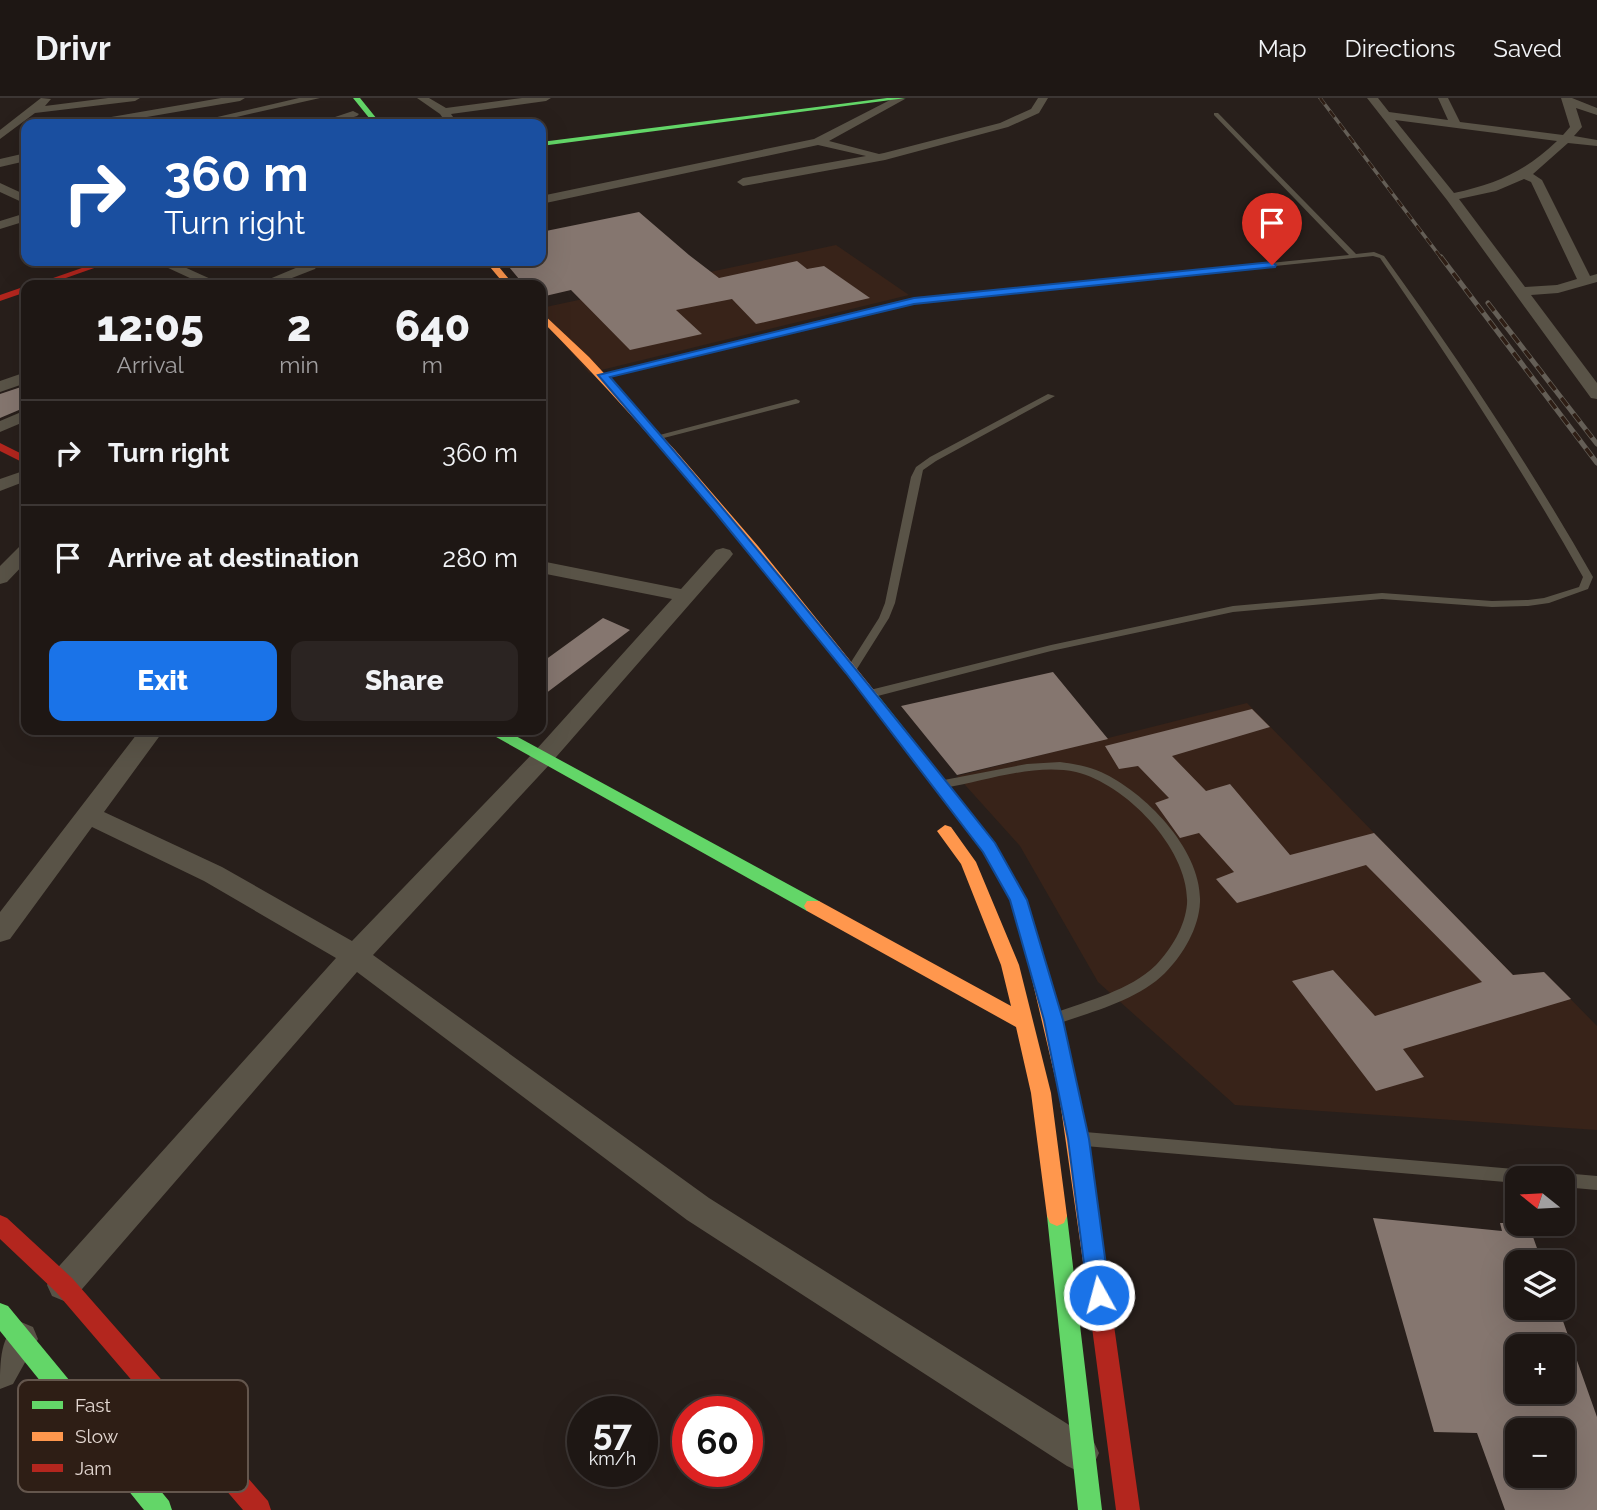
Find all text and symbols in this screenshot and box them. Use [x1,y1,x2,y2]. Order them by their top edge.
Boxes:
text: Drivr [35,29,111,68]
text: Map [1258,34,1307,63]
text: Directions [1345,34,1455,63]
text: Saved [1493,34,1562,63]
text: 360 m [164,145,309,202]
icon: right [49,147,140,238]
pin [1242,193,1302,265]
text: Turn right [164,204,305,241]
icon: arrive [1253,204,1291,242]
text: 12:05 [97,302,204,351]
text: 2 [287,302,311,351]
text: 640 [395,302,470,351]
text: Arrival [116,351,184,378]
text: min [279,351,319,378]
text: m [422,351,443,378]
icon: right [49,434,87,472]
text: Turn right [108,438,229,468]
text: 360 m [442,438,518,468]
icon: arrive [49,539,87,577]
text: Arrive at destination [108,543,359,573]
text: 280 m [443,543,518,573]
button: Exit [49,641,277,721]
button: Share [291,641,518,721]
north arrow [1505,1166,1575,1236]
map controls [1505,1166,1575,1488]
button: layers [1505,1250,1575,1320]
position arrow [1062,1258,1136,1332]
button: + [1505,1334,1575,1404]
legend [18,1380,248,1492]
text: Fast [75,1394,111,1416]
speed limit sign: 60 [672,1396,763,1487]
text: 57 [593,1412,632,1453]
button: − [1505,1418,1575,1488]
text: Slow [75,1425,119,1447]
text: km/h [589,1448,636,1469]
text: Jam [75,1457,112,1479]

